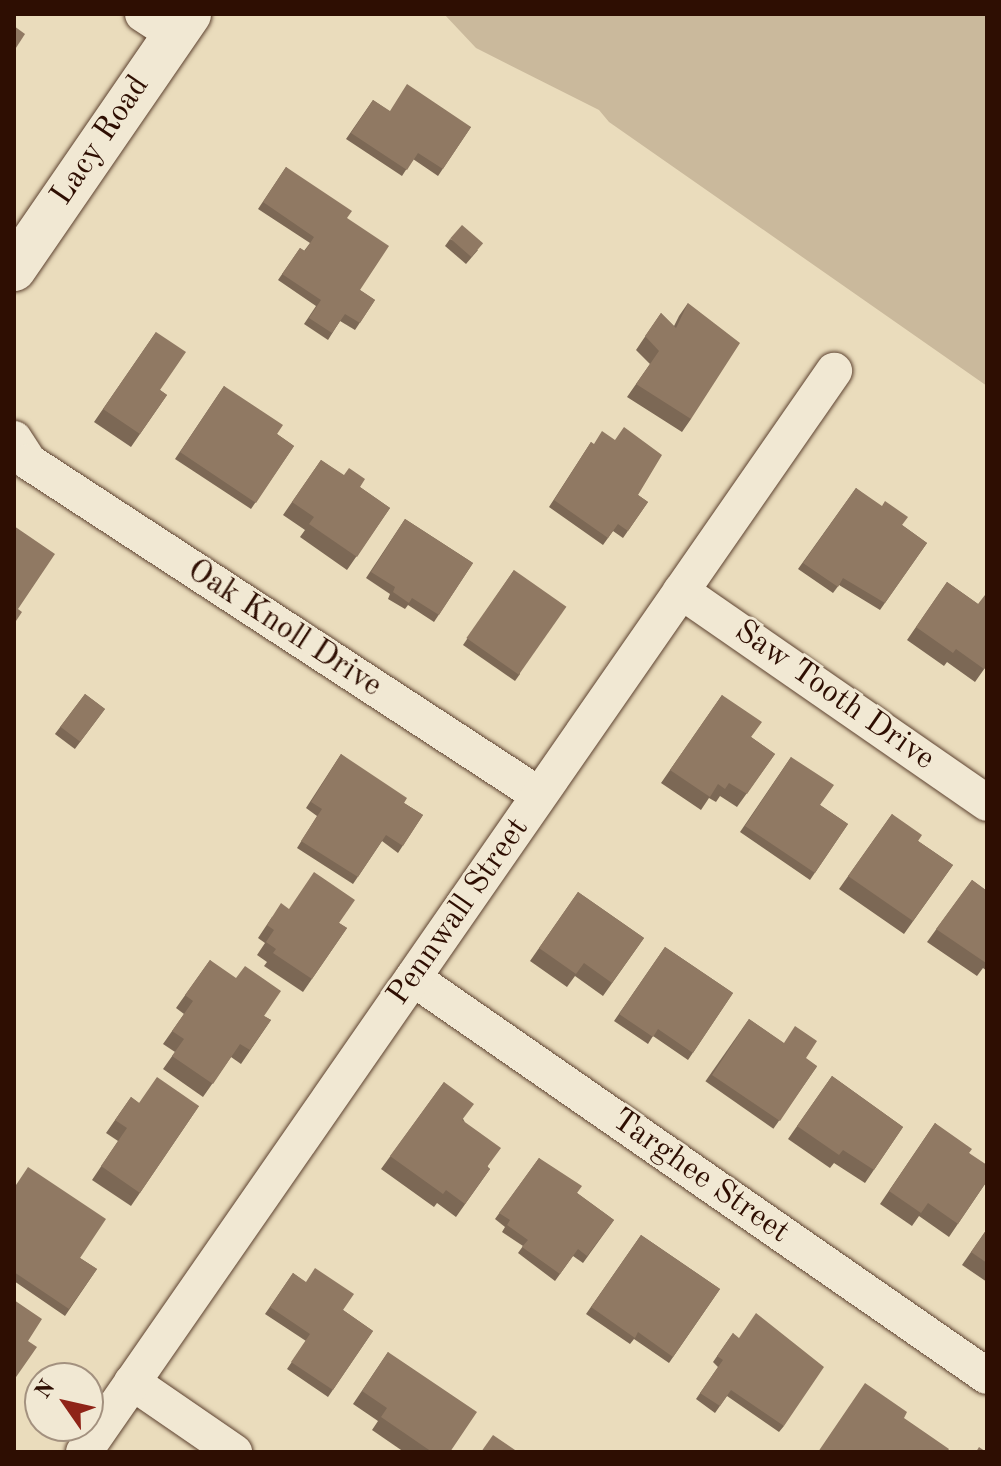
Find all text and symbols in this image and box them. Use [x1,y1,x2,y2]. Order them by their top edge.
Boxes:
street label: Lacy Road [44,69,158,213]
street label: Oak Knoll Drive [180,552,388,706]
street label: Saw Tooth Drive [727,613,941,779]
street label: Pennwall Street [380,811,538,1013]
street label: Targhee Street [604,1102,796,1252]
north arrow [24,1362,104,1442]
text: N [32,1377,60,1403]

